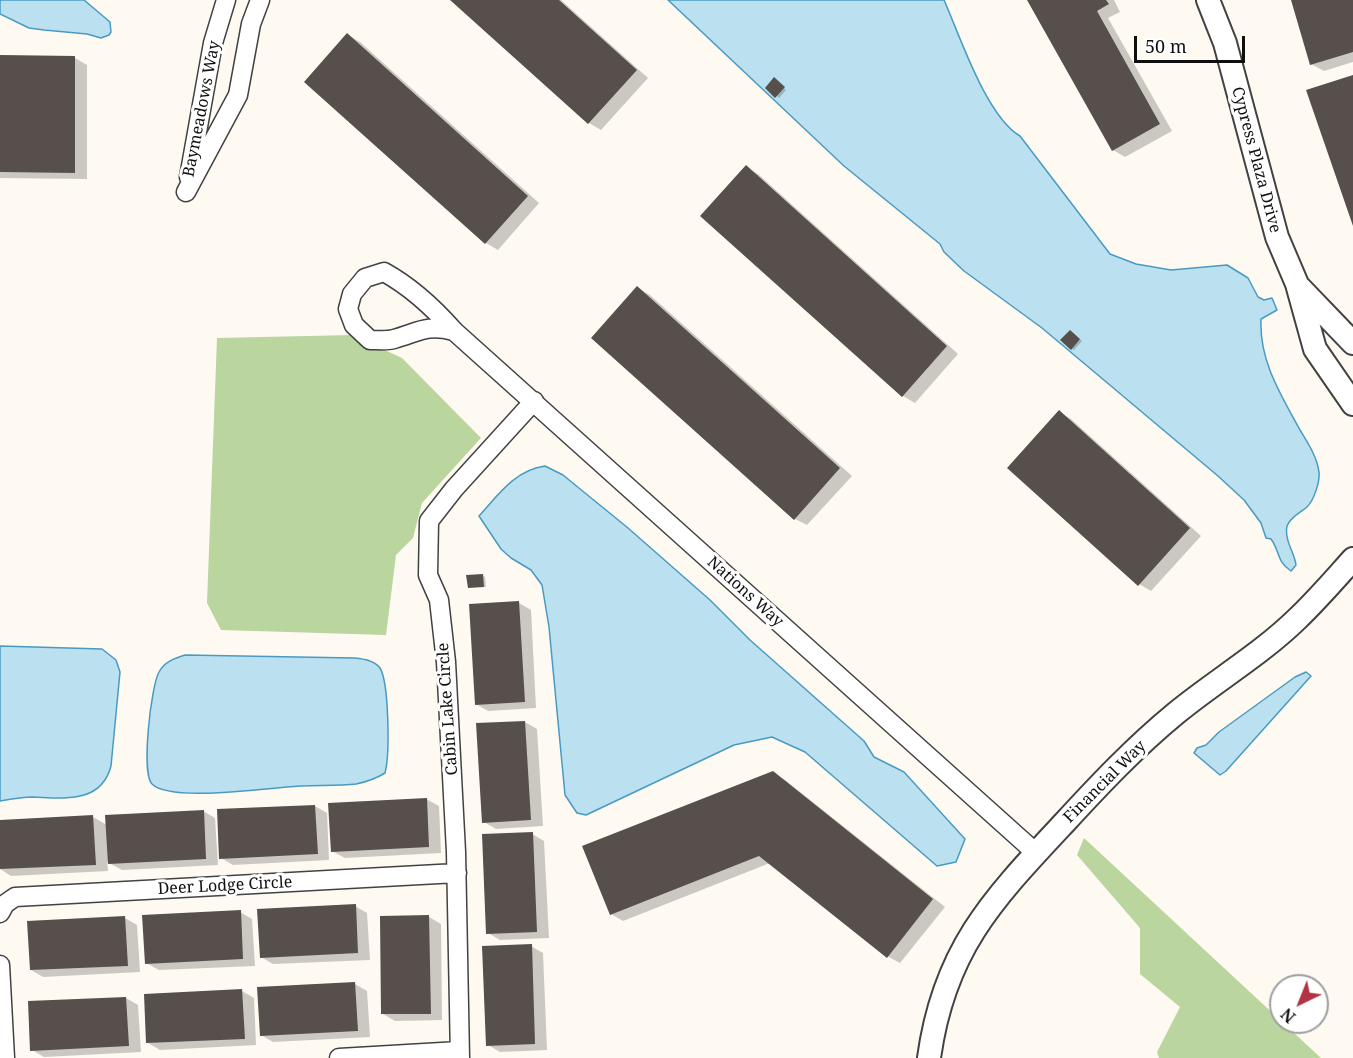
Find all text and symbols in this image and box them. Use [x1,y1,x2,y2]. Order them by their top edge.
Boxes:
scale bar [1137,24,1248,62]
text: 50 m [1145,34,1187,58]
street label: Baymeadows Way [179,39,225,179]
street label: Cypress Plaza Drive [1227,85,1285,235]
street label: Nations Way [703,553,787,631]
street label: Cabin Lake Circle [434,642,462,776]
street label: Financial Way [1060,737,1150,827]
street label: Deer Lodge Circle [157,873,293,899]
north arrow [1269,974,1329,1034]
text: N [1276,1003,1300,1028]

